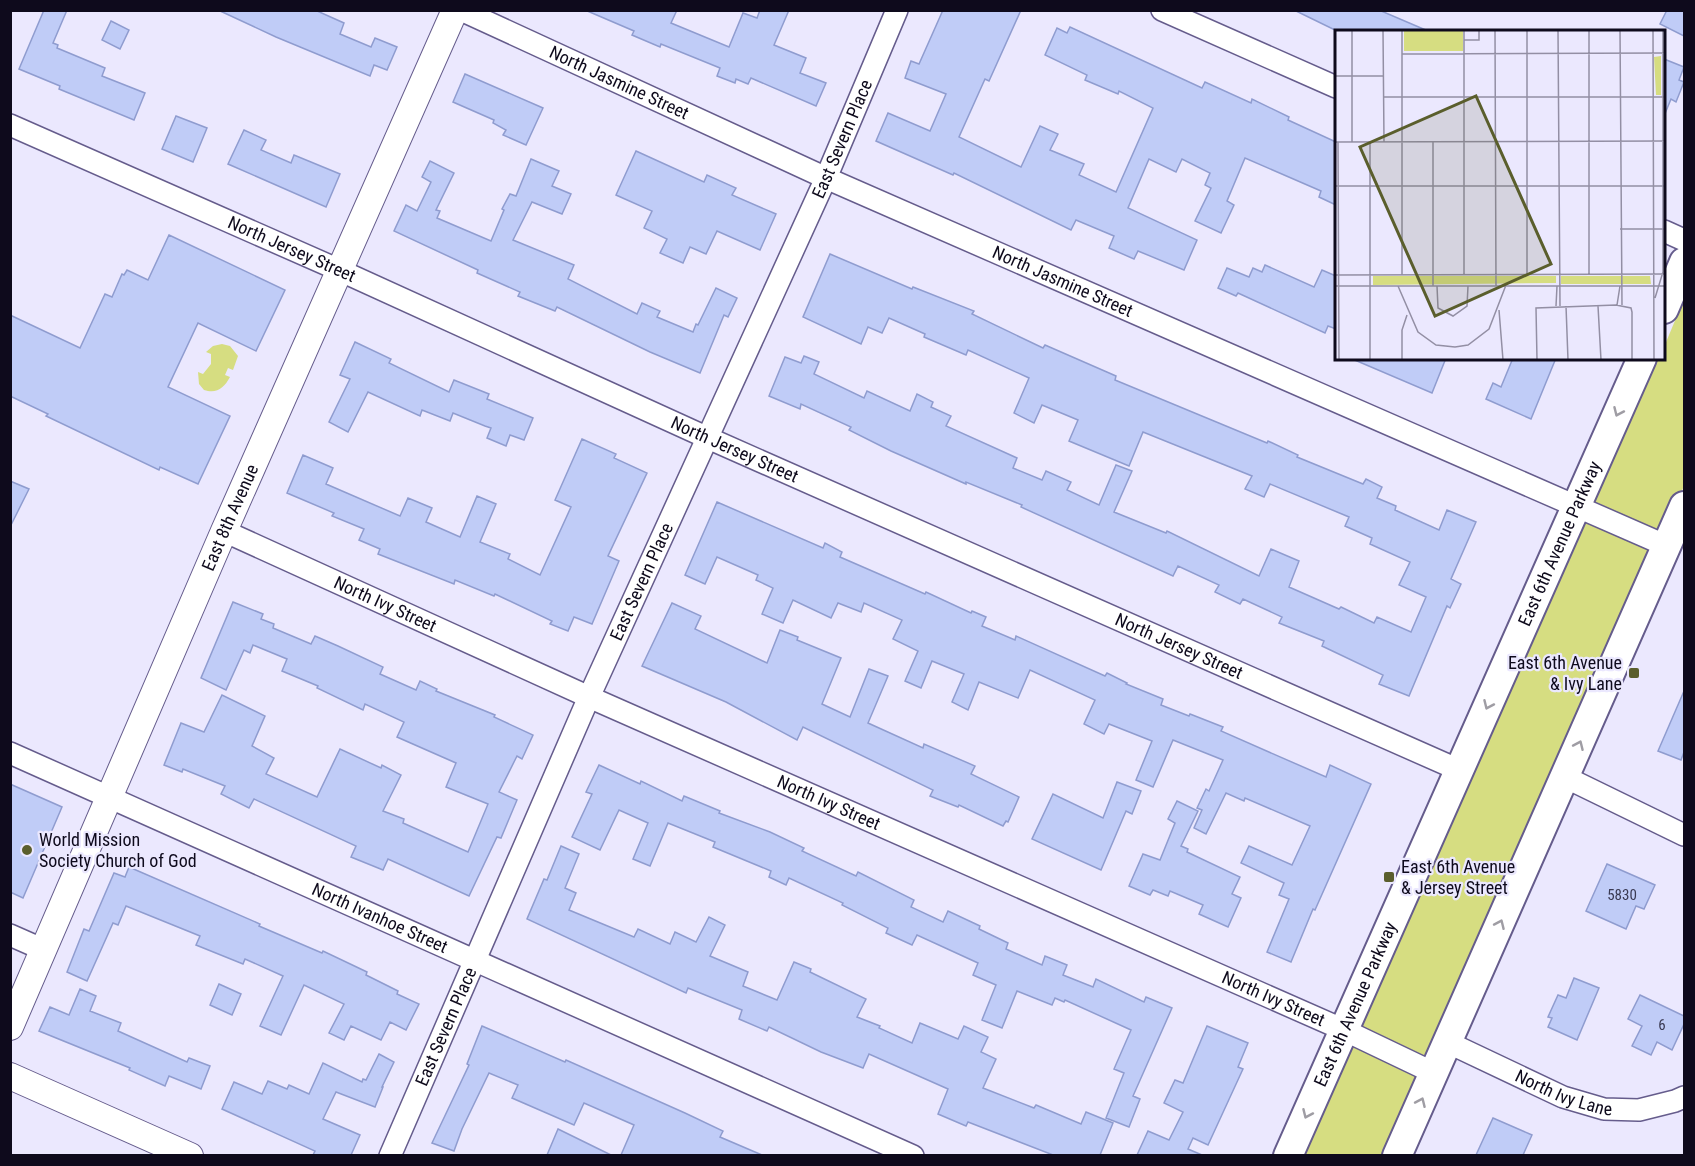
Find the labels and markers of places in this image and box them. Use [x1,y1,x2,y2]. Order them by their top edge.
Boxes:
place label: East 6th Avenue & Ivy Lane [1508,652,1622,694]
marker: East 6th Avenue & Ivy Lane [1627,666,1641,680]
place label: World Mission Society Church of God [39,829,197,871]
marker: World Mission Society Church of God [20,843,34,857]
place label: East 6th Avenue & Jersey Street [1401,856,1515,898]
marker: East 6th Avenue & Jersey Street [1382,870,1396,884]

